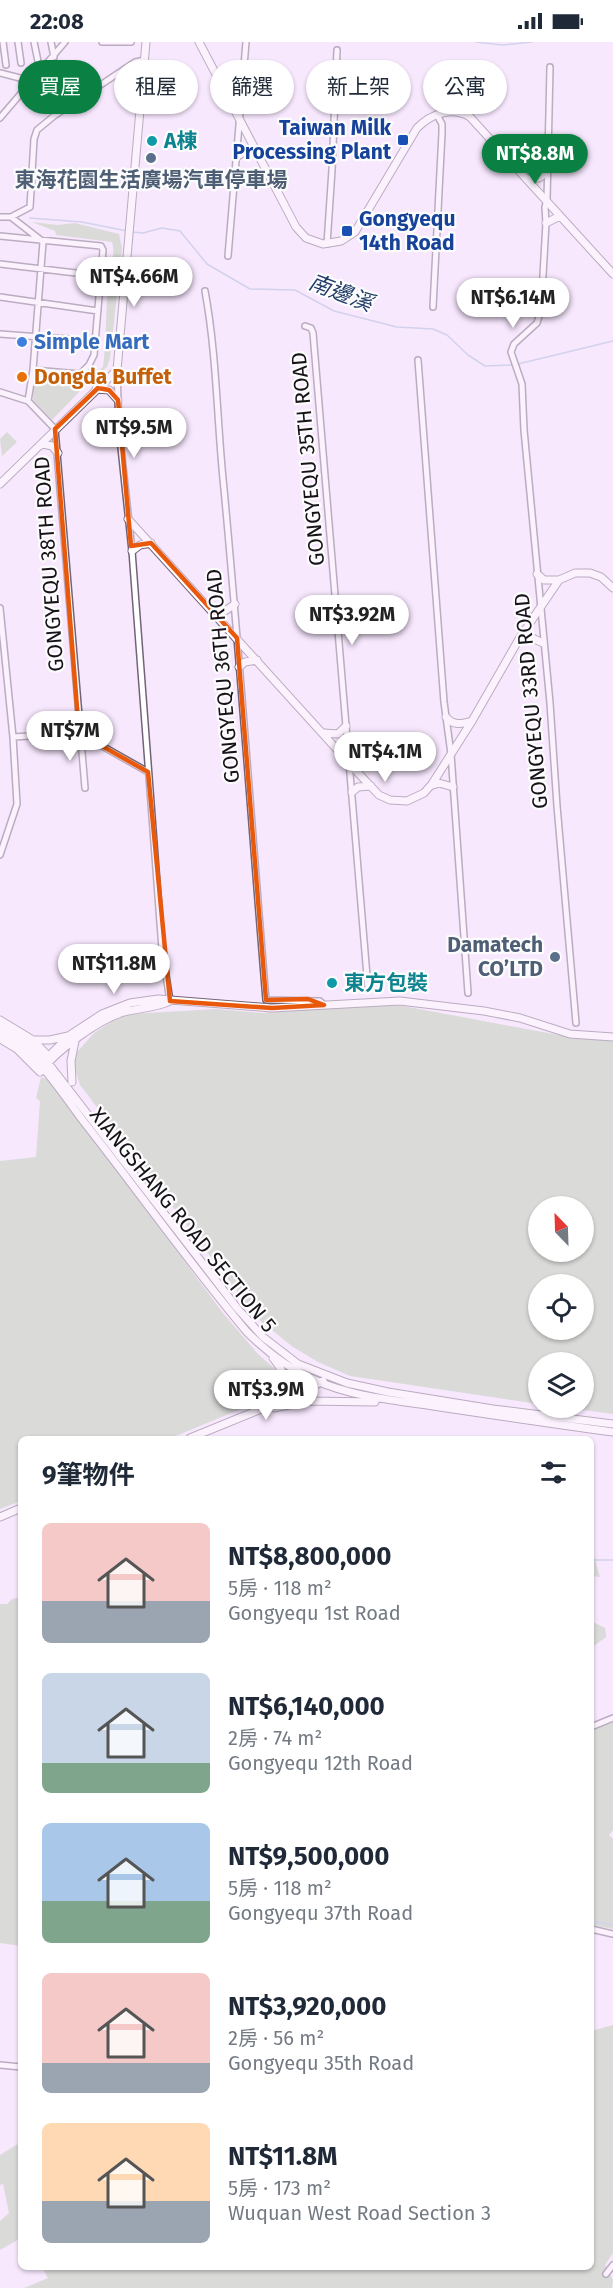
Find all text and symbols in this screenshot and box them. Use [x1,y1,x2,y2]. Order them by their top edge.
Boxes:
text: 22:08 [30,8,84,35]
chip: 買屋 [18,60,102,114]
chip: 租屋 [114,60,198,114]
chip: 篩選 [210,60,294,114]
chip: 新上架 [306,60,411,114]
chip: 公寓 [423,60,507,114]
place label: Taiwan Milk Processing Plant [233,115,392,165]
place label: A棟 [163,128,197,154]
marker: Taiwan Milk Processing Plant [396,133,410,147]
marker: A棟 [145,134,159,148]
pin: NT$8.8M [480,134,590,185]
text: NT$8.8M [496,141,574,165]
marker: 東海花園生活廣場汽車停車場 [144,151,158,165]
place label: 東海花園生活廣場汽車停車場 [15,167,288,193]
place label: Gongyequ 14th Road [359,206,455,256]
marker: Gongyequ 14th Road [340,224,354,238]
pin: NT$4.66M [72,257,196,308]
text: NT$4.66M [90,264,178,288]
water label: 南邊溪 [305,268,379,318]
pin: NT$6.14M [451,278,575,329]
text: NT$6.14M [470,285,556,309]
place label: Simple Mart [34,329,150,355]
marker: Simple Mart [15,335,29,349]
street label: GONGYEQU 35TH ROAD [286,351,330,567]
place label: Dongda Buffet [34,364,173,390]
marker: Dongda Buffet [15,370,29,384]
pin: NT$9.5M [79,408,189,459]
text: NT$9.5M [96,415,172,439]
street label: GONGYEQU 38TH ROAD [28,455,70,673]
street label: GONGYEQU 36TH ROAD [201,568,245,784]
street label: GONGYEQU 33RD ROAD [509,592,553,810]
pin: NT$3.92M [290,595,414,646]
text: NT$3.92M [309,602,395,626]
pin: NT$7M [28,711,112,762]
text: NT$7M [40,718,100,742]
pin: NT$4.1M [330,732,440,783]
text: NT$4.1M [348,739,422,763]
place label: Damatech CO’LTD [447,932,543,982]
pin: NT$11.8M [52,944,176,995]
marker: Damatech CO’LTD [548,950,562,964]
text: NT$11.8M [72,951,156,975]
place label: 東方包裝 [344,970,428,996]
marker: 東方包裝 [325,976,339,990]
street label: XIANGSHANG ROAD SECTION 5 [84,1102,282,1338]
north arrow [528,1196,594,1262]
map controls [528,1196,594,1418]
button: locate [528,1274,594,1340]
button: layers [528,1352,594,1418]
pin: NT$3.9M [211,1370,321,1421]
text: NT$3.9M [228,1377,304,1401]
icon: filters [537,1456,570,1489]
text: 9筆物件 [42,1460,135,1491]
text: NT$8,800,000 [228,1541,391,1572]
icon: home [90,1547,162,1619]
text: 5房 · 118 m² [228,1576,332,1600]
text: Gongyequ 1st Road [228,1601,401,1625]
text: NT$6,140,000 [228,1691,385,1722]
icon: home [90,1697,162,1769]
text: 2房 · 74 m² [228,1726,322,1750]
text: Gongyequ 12th Road [228,1751,413,1775]
text: NT$9,500,000 [228,1841,390,1872]
icon: home [90,1847,162,1919]
text: 5房 · 118 m² [228,1876,332,1900]
text: Gongyequ 37th Road [228,1901,413,1925]
text: NT$3,920,000 [228,1991,386,2022]
icon: home [90,1997,162,2069]
text: 2房 · 56 m² [228,2026,324,2050]
text: Gongyequ 35th Road [228,2051,414,2075]
text: NT$11.8M [228,2141,338,2172]
icon: home [90,2147,162,2219]
text: 5房 · 173 m² [228,2176,331,2200]
text: Wuquan West Road Section 3 [228,2201,491,2225]

